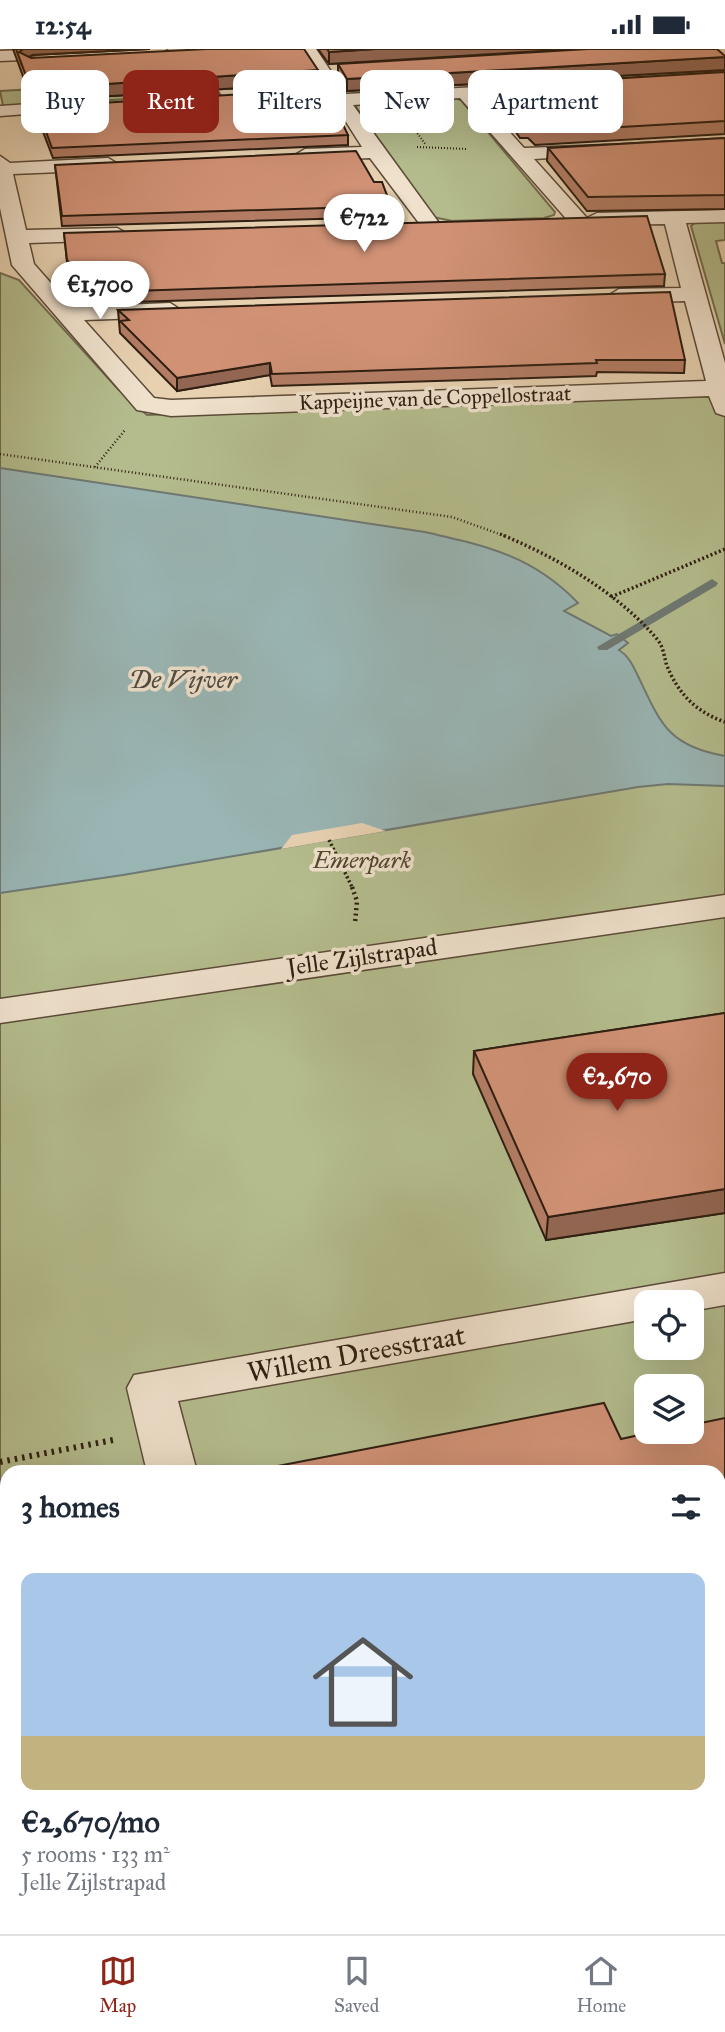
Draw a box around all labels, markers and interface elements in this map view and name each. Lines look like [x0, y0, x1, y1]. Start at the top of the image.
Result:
text: 12:54 [35, 9, 91, 41]
chip: Buy [21, 70, 109, 133]
chip: Rent [123, 70, 219, 133]
chip: Filters [233, 70, 346, 133]
chip: New [360, 70, 454, 133]
chip: Apartment [468, 70, 623, 133]
pin: €722 [323, 195, 405, 254]
text: €722 [340, 203, 388, 231]
pin: €1,700 [43, 261, 157, 321]
text: €1,700 [67, 270, 133, 298]
street label: Kappeijne van de Coppellostraat [298, 380, 572, 416]
water label: De Vijver [129, 663, 238, 695]
park label: Emerpark [312, 845, 412, 875]
street label: Jelle Zijlstrapad [282, 932, 439, 983]
pin: €2,670 [560, 1053, 674, 1113]
text: €2,670 [582, 1062, 652, 1090]
map controls [634, 1290, 704, 1444]
button: locate [634, 1290, 704, 1360]
street label: Willem Dreesstraat [244, 1317, 468, 1390]
button: layers [634, 1374, 704, 1444]
icon: filters [667, 1488, 705, 1526]
text: 3 homes [21, 1489, 120, 1525]
icon: home [300, 1619, 426, 1745]
text: €2,670/mo [21, 1804, 160, 1840]
text: 5 rooms · 133 m² [21, 1840, 170, 1868]
text: Jelle Zijlstrapad [21, 1868, 166, 1896]
tab: Map [99, 1952, 137, 2017]
tab: Saved [334, 1952, 379, 2017]
tab: Home [577, 1952, 626, 2017]

